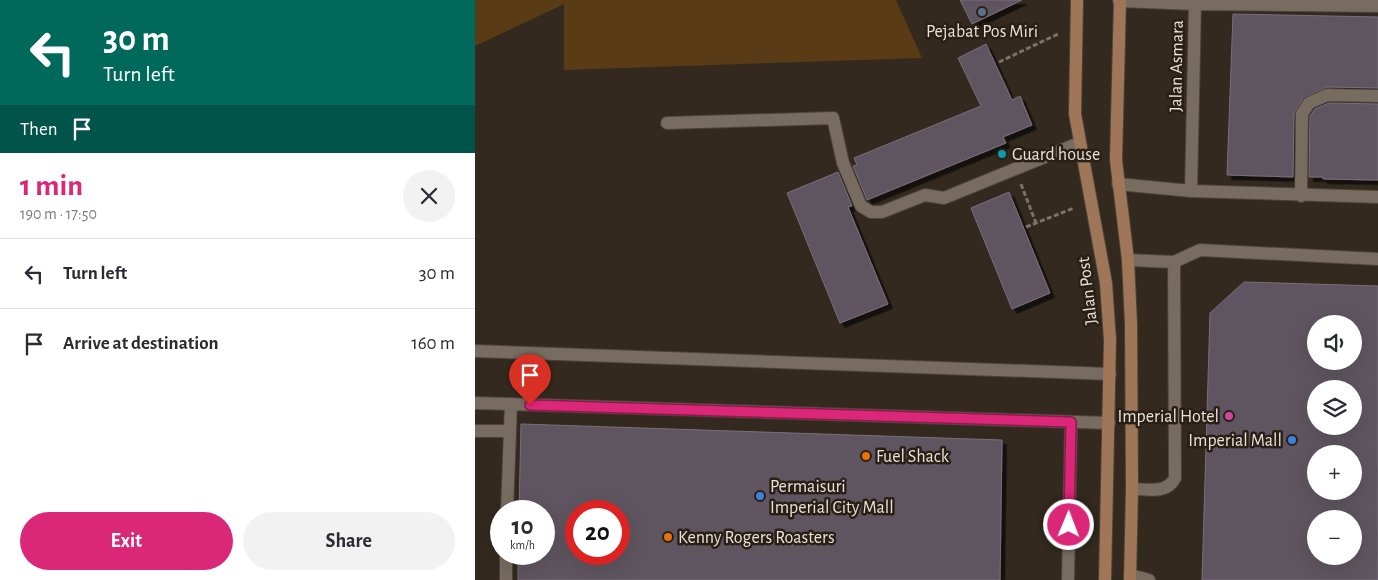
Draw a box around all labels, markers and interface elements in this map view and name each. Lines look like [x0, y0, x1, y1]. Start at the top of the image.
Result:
marker: Pejabat Pos Miri [976, 6, 988, 18]
icon: left [20, 20, 85, 85]
street label: Jalan Asmara [1167, 20, 1187, 112]
text: 30 m [103, 22, 170, 57]
place label: Pejabat Pos Miri [926, 23, 1038, 41]
text: Turn left [103, 63, 175, 85]
icon: arrive [68, 115, 96, 143]
text: Then [20, 120, 58, 139]
place label: Guard house [1012, 146, 1100, 164]
marker: Guard house [996, 148, 1008, 160]
button: close [403, 170, 455, 222]
text: 1 min [20, 171, 83, 201]
text: 190 m · 17:50 [20, 206, 97, 222]
street label: Jalan Post [1075, 256, 1101, 326]
icon: left [20, 260, 48, 288]
text: Turn left [63, 264, 127, 283]
text: 30 m [419, 264, 455, 283]
map controls [1307, 315, 1362, 565]
button: sound [1307, 315, 1362, 370]
icon: arrive [20, 330, 48, 358]
text: Arrive at destination [63, 334, 219, 353]
text: 160 m [411, 334, 455, 353]
pin [509, 354, 551, 405]
icon: arrive [516, 361, 544, 389]
button: layers [1307, 380, 1362, 435]
place label: Imperial Hotel [1118, 408, 1219, 426]
marker: Imperial Hotel [1223, 410, 1235, 422]
place label: Imperial Mall [1188, 432, 1282, 450]
marker: Imperial Mall [1286, 434, 1298, 446]
button: + [1307, 445, 1362, 500]
place label: Fuel Shack [876, 448, 950, 466]
marker: Fuel Shack [860, 450, 872, 462]
place label: Permaisuri Imperial City Mall [770, 478, 894, 517]
marker: Permaisuri Imperial City Mall [754, 490, 766, 502]
position arrow [1042, 498, 1094, 550]
speed limit sign: 20 [565, 500, 630, 565]
button: − [1307, 510, 1362, 565]
button: Exit [20, 512, 233, 570]
button: Share [243, 512, 455, 570]
text: 10 [511, 514, 534, 539]
place label: Kenny Rogers Roasters [678, 529, 835, 547]
marker: Kenny Rogers Roasters [662, 531, 674, 543]
text: km/h [510, 539, 535, 551]

